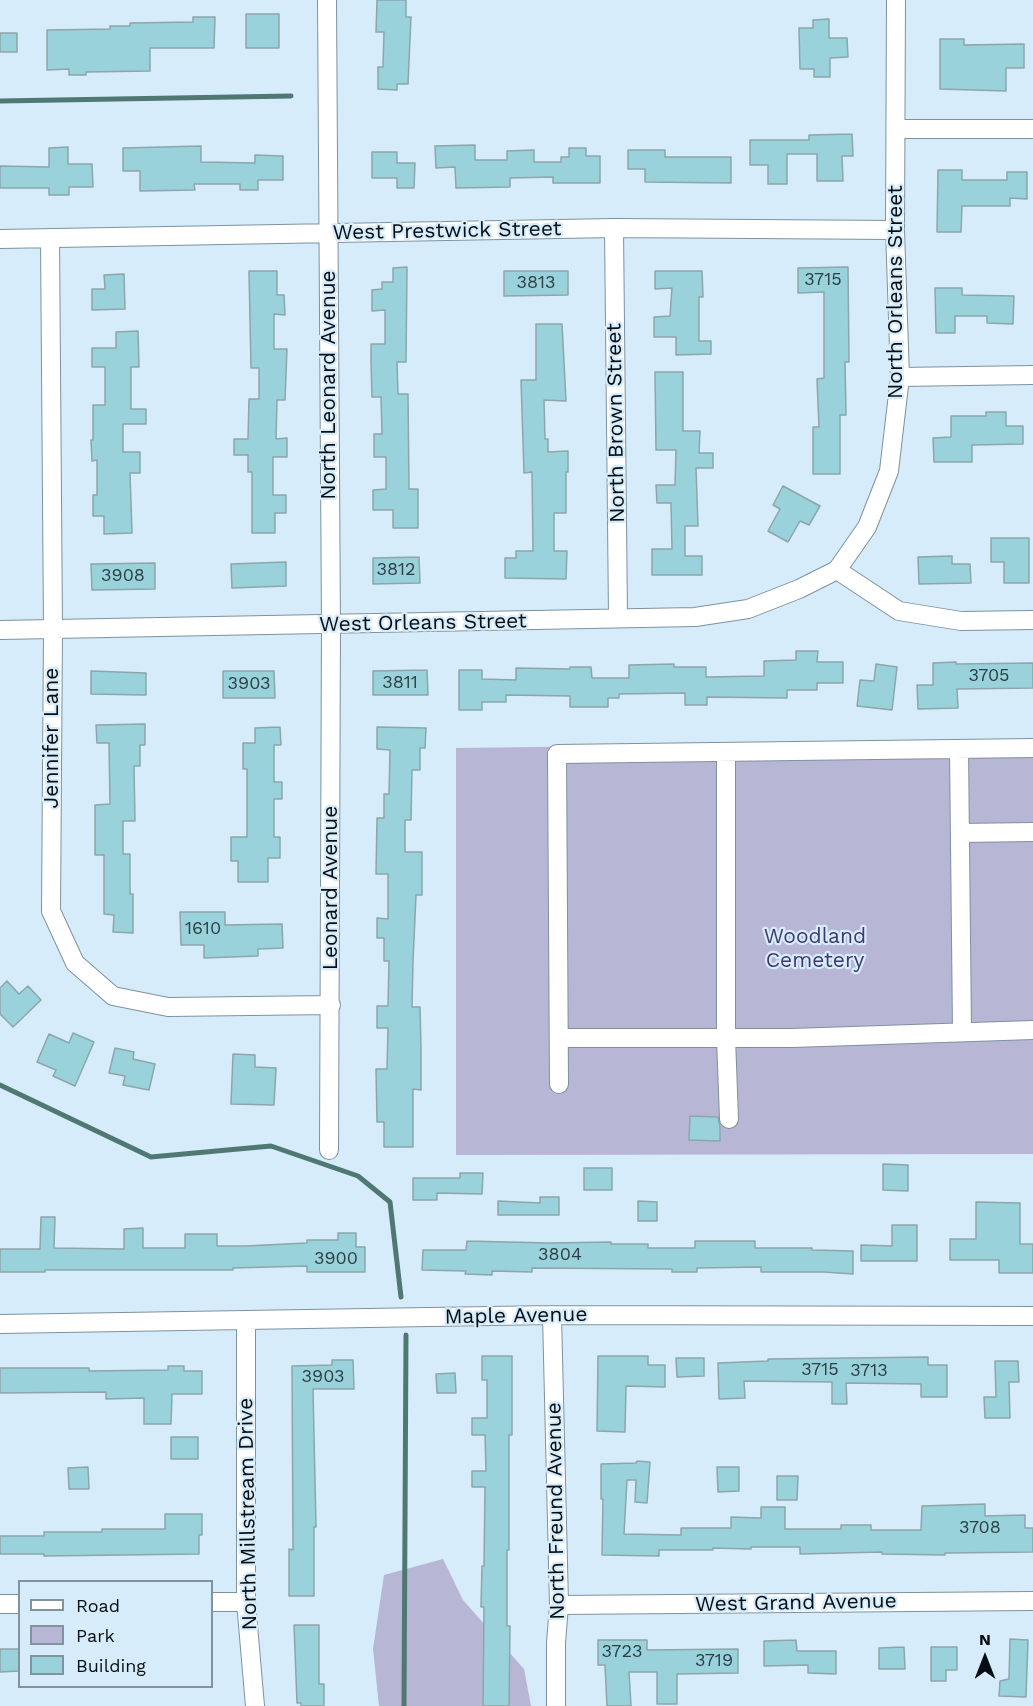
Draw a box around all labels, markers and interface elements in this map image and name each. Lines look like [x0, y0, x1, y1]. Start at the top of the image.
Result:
street label: North Orleans Street [883, 185, 909, 399]
street label: West Prestwick Street [332, 216, 562, 246]
house number: 3715 [804, 269, 842, 291]
street label: North Leonard Avenue [316, 270, 342, 500]
house number: 3813 [516, 272, 556, 294]
street label: North Brown Street [602, 323, 630, 523]
house number: 3812 [376, 559, 416, 581]
house number: 3908 [101, 565, 145, 587]
street label: West Orleans Street [319, 609, 527, 637]
house number: 3705 [968, 665, 1010, 687]
street label: Jennifer Lane [39, 668, 65, 808]
house number: 3811 [382, 672, 418, 694]
house number: 3903 [228, 673, 270, 695]
street label: Leonard Avenue [318, 806, 344, 970]
house number: 1610 [185, 918, 221, 940]
park label: Woodland Cemetery [764, 924, 866, 974]
house number: 3804 [538, 1244, 582, 1266]
house number: 3900 [314, 1248, 358, 1270]
street label: Maple Avenue [444, 1302, 588, 1330]
house number: 3715 [801, 1359, 839, 1381]
house number: 3713 [850, 1360, 888, 1382]
house number: 3903 [302, 1366, 344, 1388]
street label: North Millstream Drive [233, 1397, 263, 1631]
street label: North Freund Avenue [542, 1402, 570, 1620]
house number: 3708 [959, 1517, 1001, 1539]
legend [18, 1580, 213, 1688]
street label: West Grand Avenue [695, 1589, 897, 1617]
text: Road [76, 1595, 120, 1616]
text: Park [76, 1625, 115, 1646]
north arrow [955, 1628, 1015, 1688]
text: N [979, 1630, 991, 1649]
house number: 3723 [602, 1641, 642, 1663]
house number: 3719 [695, 1650, 733, 1672]
text: Building [76, 1655, 146, 1676]

